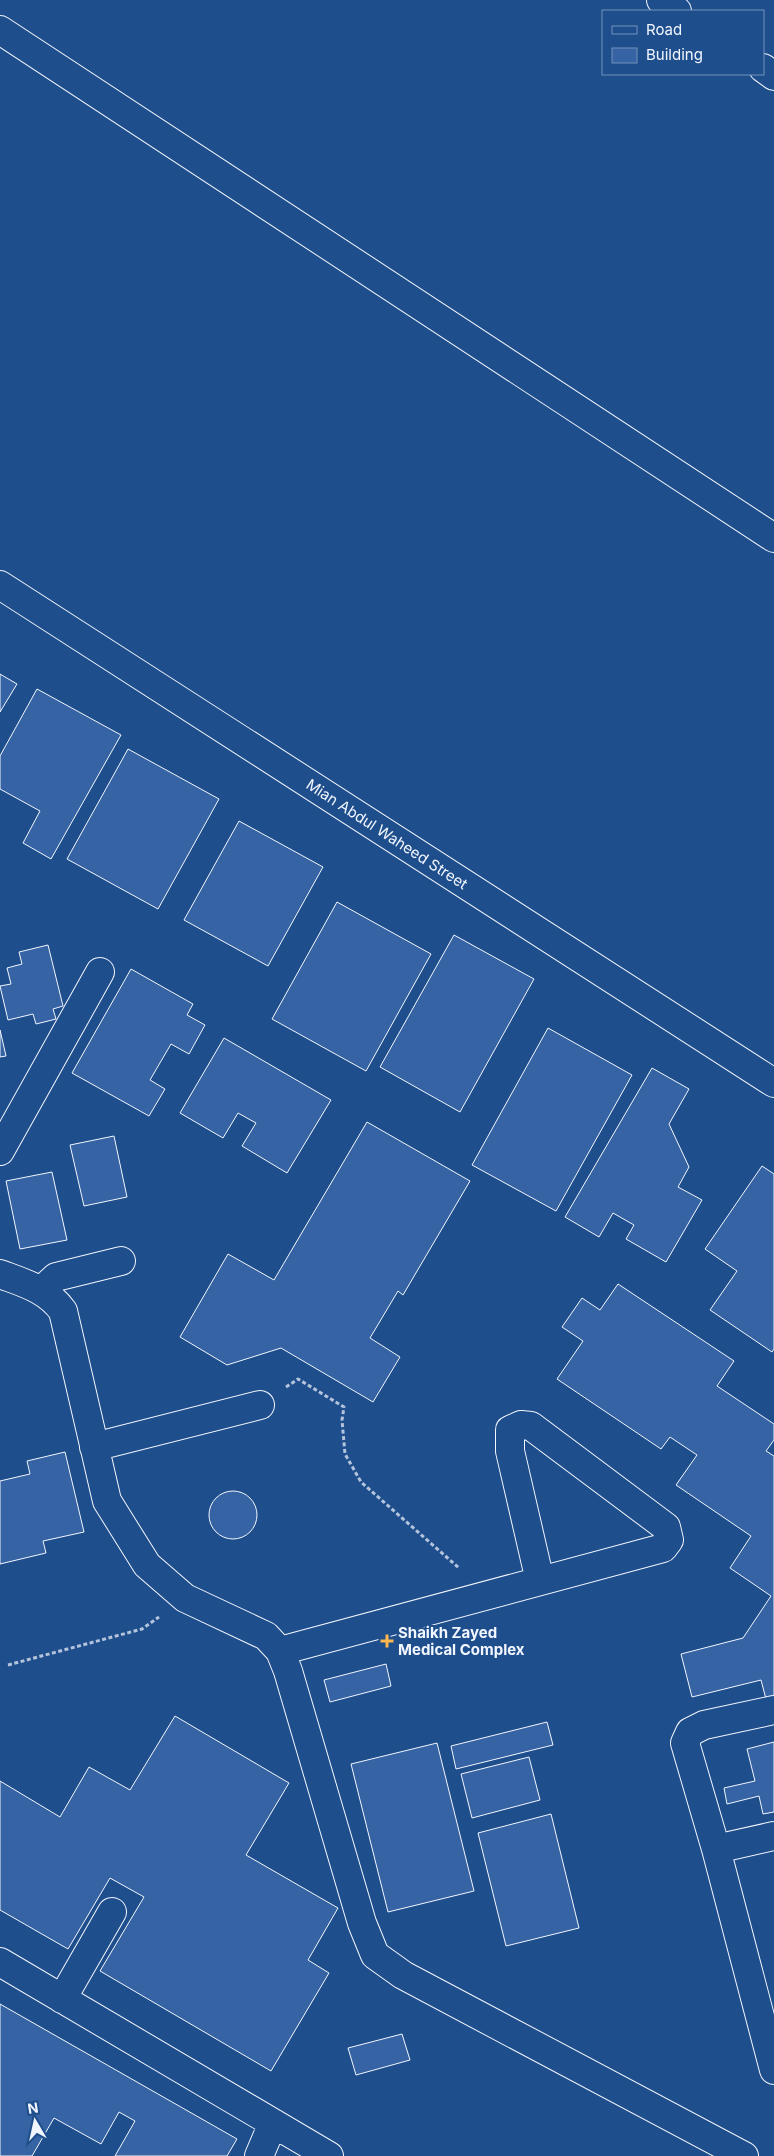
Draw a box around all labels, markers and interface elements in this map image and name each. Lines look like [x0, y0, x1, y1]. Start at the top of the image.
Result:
legend [602, 10, 764, 75]
text: Road [646, 20, 682, 39]
text: Building [646, 45, 703, 64]
street label: Mian Abdul Waheed Street [303, 775, 471, 893]
place label: Shaikh Zayed Medical Complex [398, 1623, 525, 1659]
marker: Shaikh Zayed Medical Complex [380, 1634, 394, 1648]
north arrow [10, 2096, 60, 2146]
text: N [26, 2098, 39, 2117]

